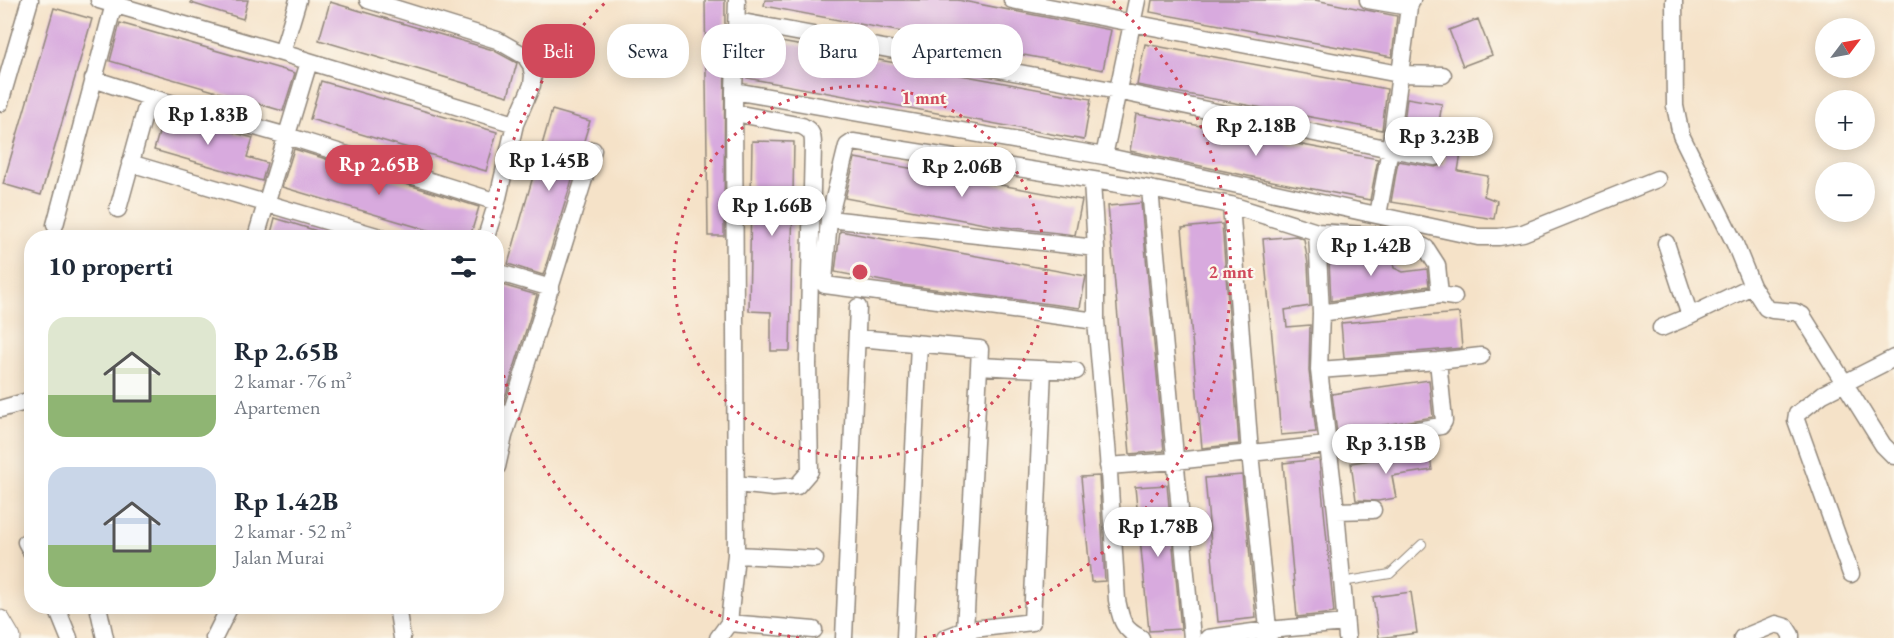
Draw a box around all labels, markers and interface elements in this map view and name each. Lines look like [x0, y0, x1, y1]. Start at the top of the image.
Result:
north arrow [1815, 18, 1875, 78]
map controls [1815, 18, 1875, 222]
chip: Beli [522, 24, 595, 78]
chip: Sewa [607, 24, 689, 78]
chip: Filter [701, 24, 786, 78]
chip: Baru [798, 24, 879, 78]
chip: Apartemen [891, 24, 1023, 78]
text: 1 mnt [902, 86, 947, 109]
button: + [1815, 90, 1875, 150]
pin: Rp 1.83B [146, 95, 270, 146]
text: Rp 1.83B [168, 101, 248, 127]
pin: Rp 2.18B [1194, 106, 1318, 157]
text: Rp 2.18B [1216, 112, 1296, 138]
pin: Rp 3.23B [1377, 117, 1501, 168]
text: Rp 3.23B [1399, 123, 1479, 149]
pin: Rp 1.45B [487, 141, 611, 192]
pin: Rp 2.65B [317, 145, 441, 196]
text: Rp 1.45B [509, 147, 589, 173]
pin: Rp 2.06B [900, 147, 1024, 198]
text: Rp 2.65B [339, 151, 419, 177]
text: Rp 2.06B [922, 153, 1002, 179]
button: − [1815, 162, 1875, 222]
pin: Rp 1.66B [710, 186, 834, 237]
text: Rp 1.66B [732, 192, 812, 218]
pin: Rp 1.42B [1309, 226, 1433, 277]
text: Rp 1.42B [1331, 232, 1411, 258]
text: 10 properti [48, 249, 173, 283]
icon: filters [447, 250, 480, 283]
text: 2 mnt [1209, 260, 1254, 283]
centre of rings [850, 262, 870, 282]
text: Rp 2.65B [234, 334, 338, 368]
icon: home [96, 341, 168, 413]
text: 2 kamar · 76 m² [234, 368, 352, 394]
text: Apartemen [234, 394, 320, 420]
pin: Rp 3.15B [1324, 424, 1448, 475]
text: Rp 3.15B [1346, 430, 1426, 456]
text: Rp 1.42B [234, 484, 338, 518]
icon: home [96, 491, 168, 563]
pin: Rp 1.78B [1096, 507, 1220, 558]
text: Rp 1.78B [1118, 513, 1198, 539]
text: 2 kamar · 52 m² [234, 518, 352, 544]
text: Jalan Murai [234, 544, 324, 570]

